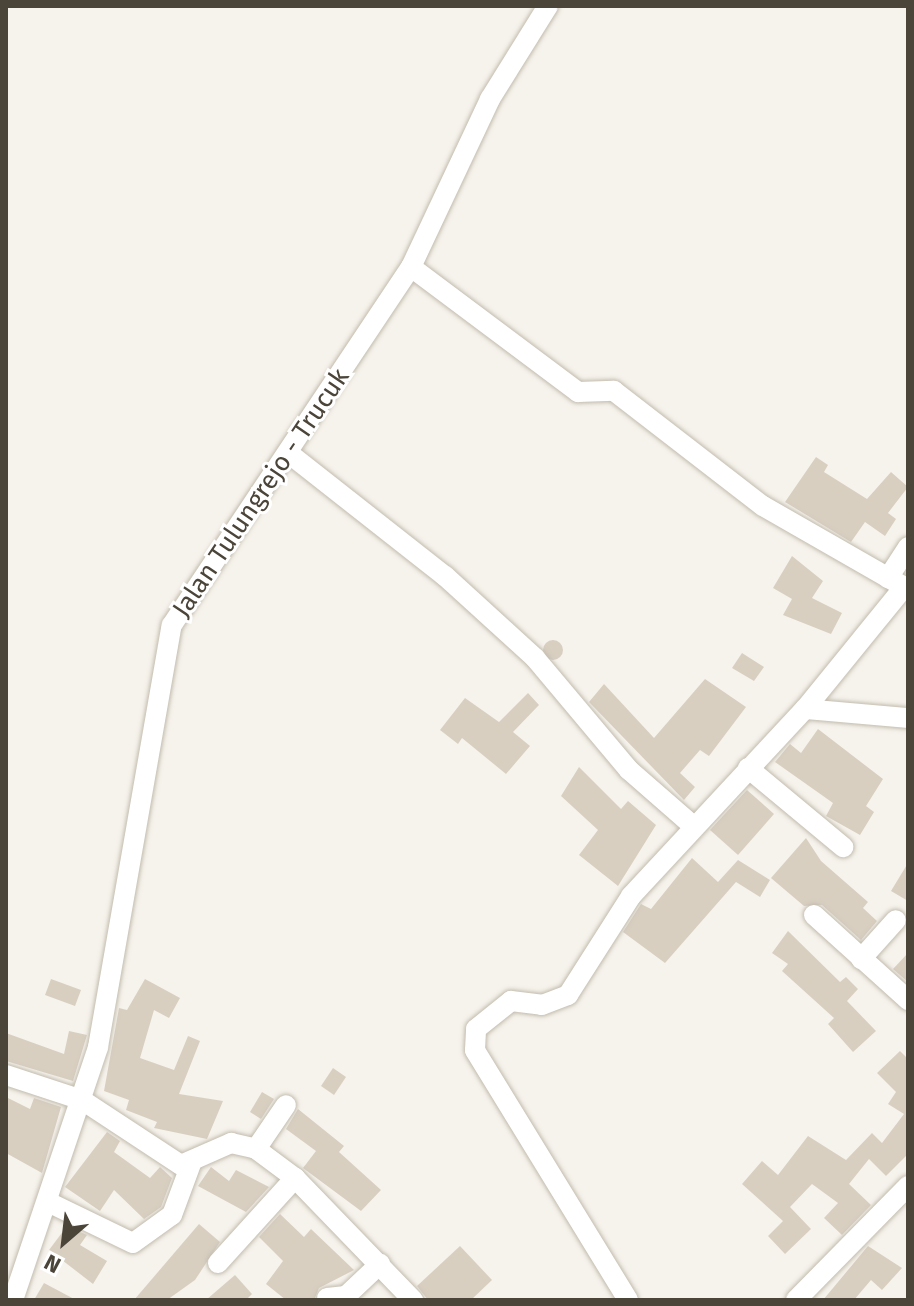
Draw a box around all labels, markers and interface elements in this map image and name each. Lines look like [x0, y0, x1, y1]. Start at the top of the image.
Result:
street label: Jalan Tulungrejo - Trucuk [166, 363, 356, 623]
north arrow [24, 1202, 104, 1282]
text: N [40, 1248, 65, 1279]

